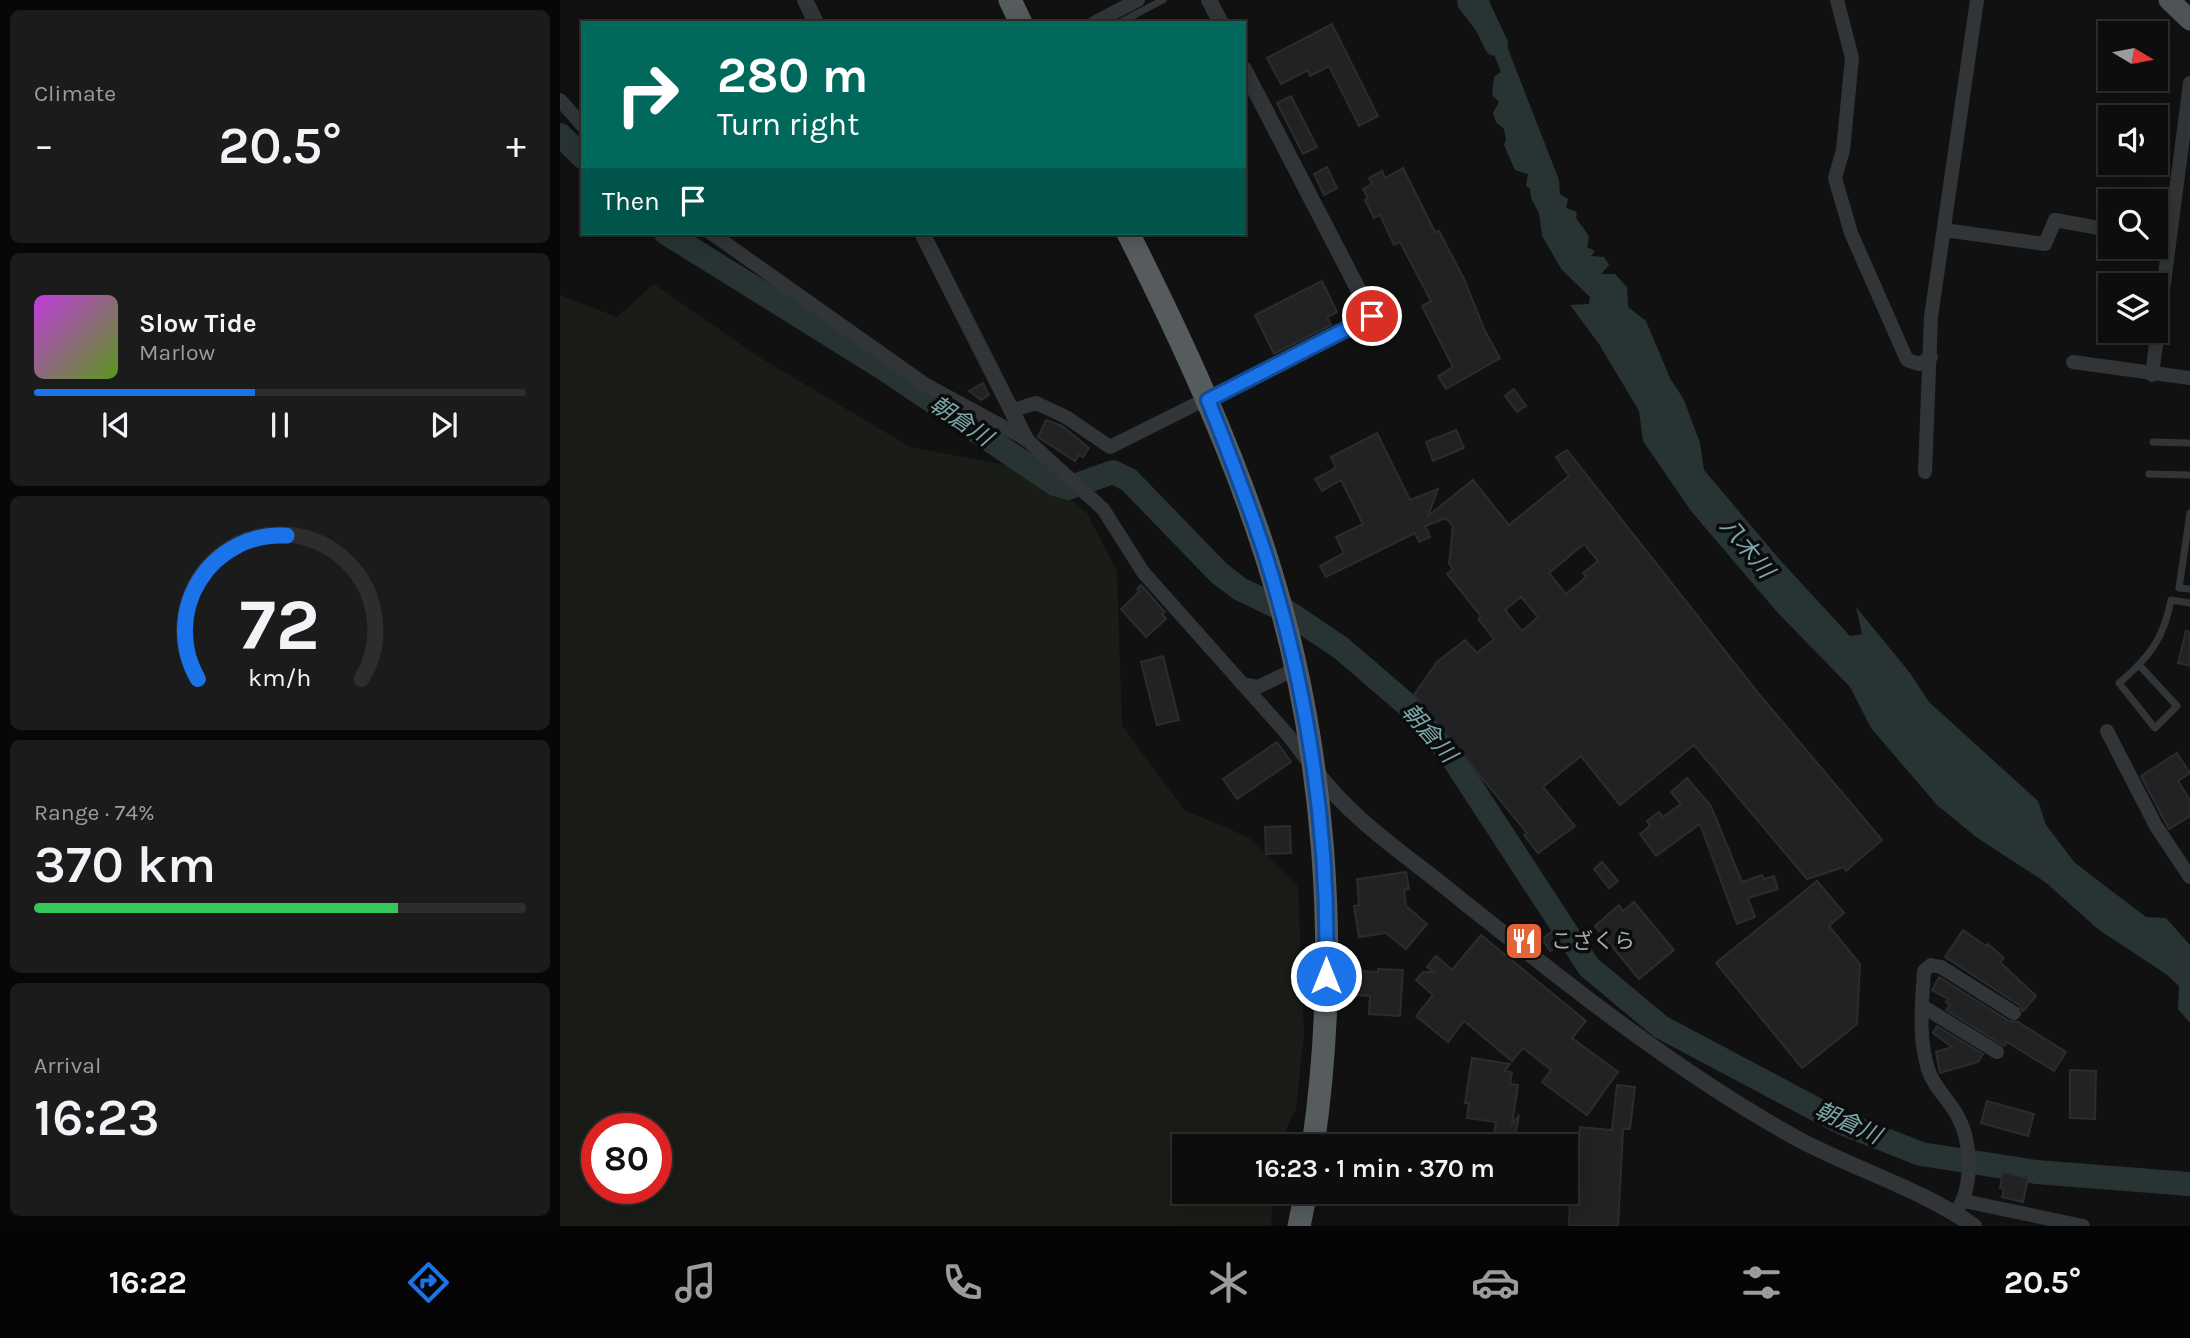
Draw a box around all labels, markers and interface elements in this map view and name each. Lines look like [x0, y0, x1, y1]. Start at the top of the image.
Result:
north arrow [2098, 21, 2168, 91]
map controls [2098, 21, 2168, 343]
text: 280 m [717, 47, 868, 104]
icon: right [602, 49, 693, 140]
text: Climate [34, 80, 116, 107]
button: sound [2098, 105, 2168, 175]
text: Turn right [717, 106, 859, 143]
text: 20.5° [218, 115, 342, 176]
text: − [34, 123, 54, 168]
text: + [506, 123, 526, 168]
icon: arrive [674, 182, 712, 220]
text: Then [602, 186, 660, 217]
button: search [2098, 189, 2168, 259]
button: layers [2098, 273, 2168, 343]
pin [1342, 286, 1402, 346]
icon: arrive [1353, 297, 1391, 335]
text: Slow Tide [139, 308, 257, 339]
text: Marlow [139, 339, 215, 366]
water label: 朝倉川 [925, 391, 1000, 453]
icon: previous [97, 406, 135, 444]
icon: pause [261, 406, 299, 444]
icon: next [425, 406, 463, 444]
water label: 八木川 [1715, 513, 1781, 586]
text: 72 [240, 582, 320, 667]
text: km/h [248, 663, 312, 692]
water label: 朝倉川 [1396, 698, 1464, 770]
text: Range · 74% [34, 799, 155, 826]
text: 370 km [34, 834, 216, 895]
restaurant icon: こざくら [1503, 920, 1545, 962]
place label: こざくら [1551, 929, 1635, 953]
position arrow [1289, 939, 1363, 1013]
text: Arrival [34, 1052, 101, 1079]
text: 16:23 [34, 1087, 160, 1148]
water label: 朝倉川 [1811, 1097, 1888, 1151]
speed limit sign: 80 [581, 1113, 672, 1204]
text: 16:23 · 1 min · 370 m [1255, 1153, 1495, 1184]
icon: directions [404, 1258, 453, 1307]
icon: music [671, 1258, 720, 1307]
icon: phone [938, 1258, 987, 1307]
icon: climate [1204, 1258, 1253, 1307]
icon: car [1471, 1258, 1520, 1307]
icon: filters [1737, 1258, 1786, 1307]
text: 16:22 [109, 1264, 187, 1301]
text: 20.5° [2004, 1264, 2081, 1301]

